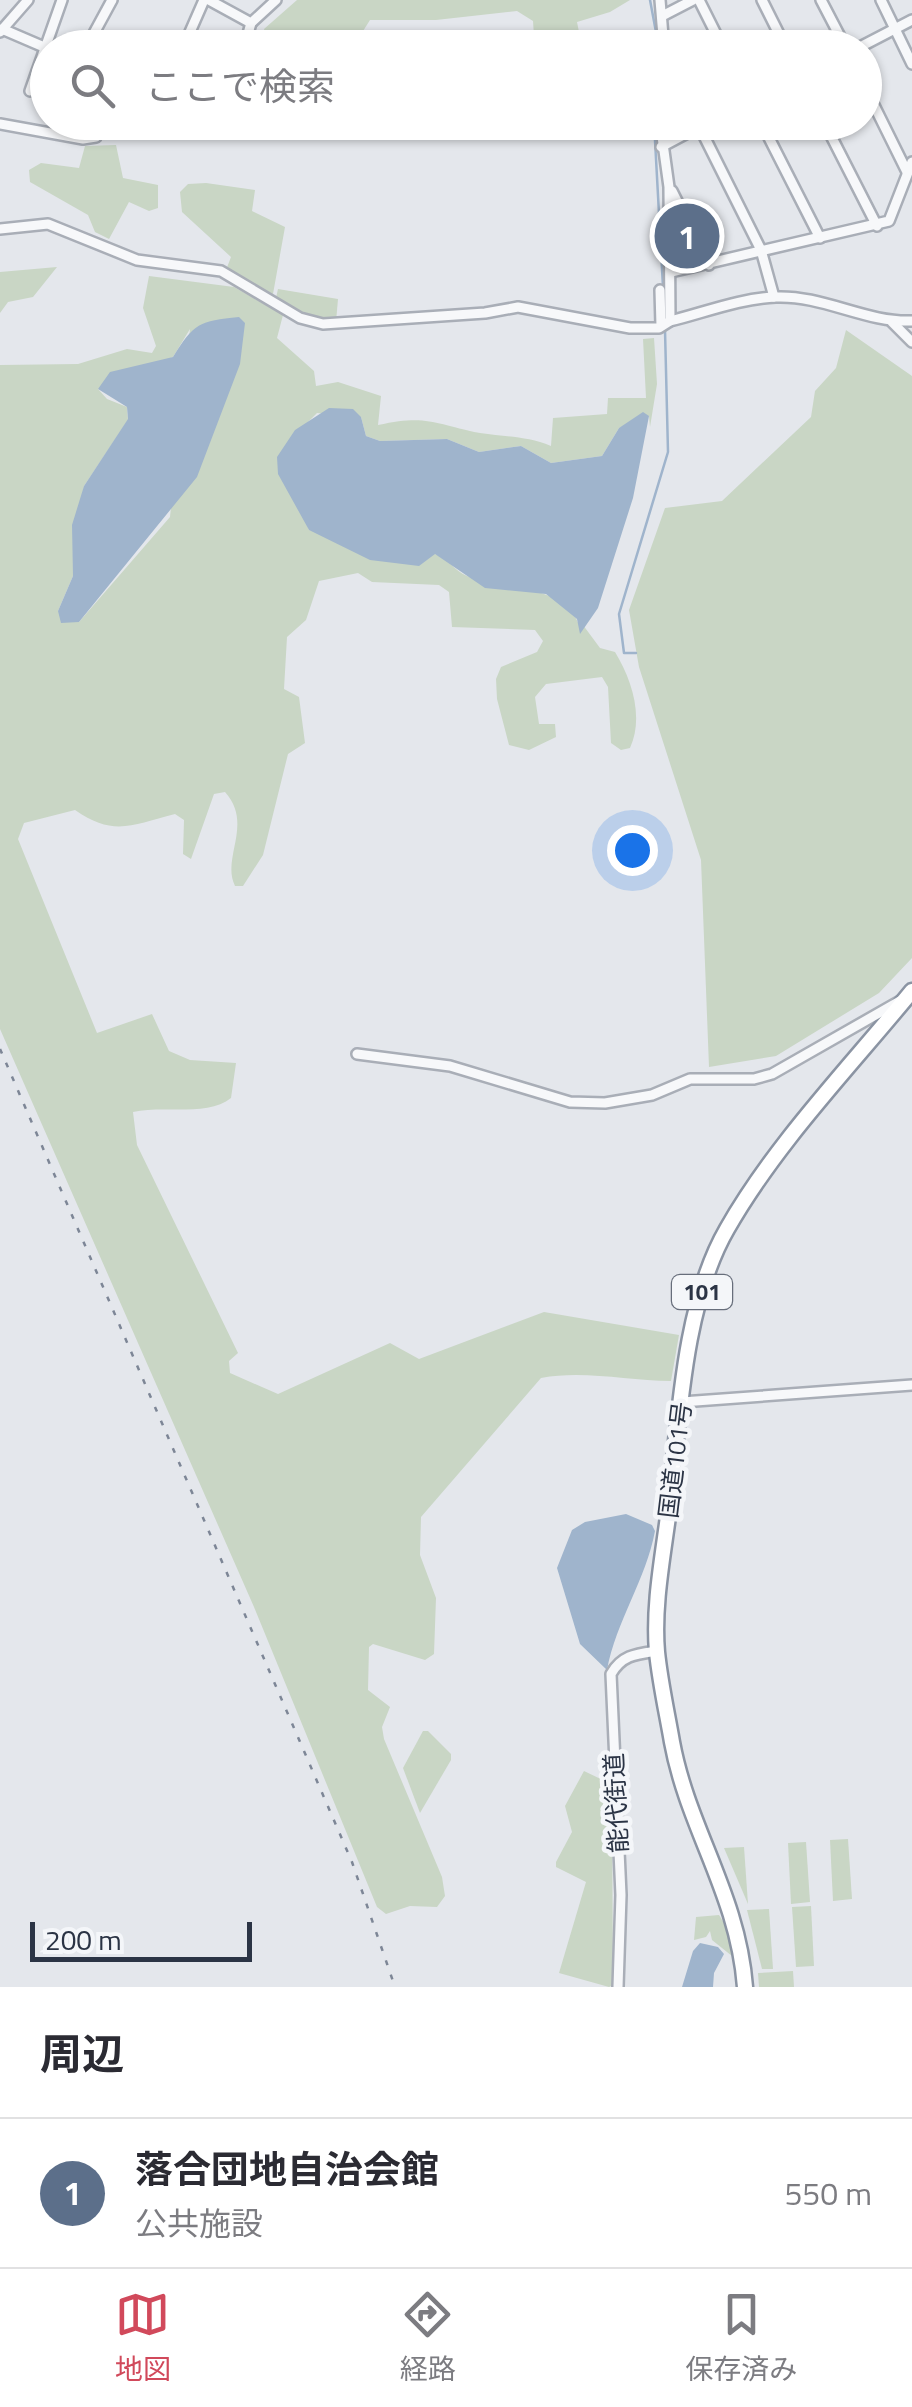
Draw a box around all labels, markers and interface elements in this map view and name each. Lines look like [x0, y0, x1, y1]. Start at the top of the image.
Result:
search box [30, 30, 882, 140]
text: ここで検索 [145, 57, 335, 115]
icon: search [65, 58, 120, 113]
pin: 1 [654, 198, 720, 274]
your location [607, 825, 658, 876]
road number: 101 [672, 1275, 732, 1309]
street label: 国道101号 [649, 1400, 701, 1520]
street label: 能代街道 [594, 1752, 638, 1854]
scale bar [30, 1917, 252, 1962]
text: 200 m [45, 1918, 122, 1961]
text: 周辺 [40, 2021, 124, 2085]
text: 落合団地自治会館 [135, 2140, 439, 2198]
text: 1 [64, 2169, 81, 2217]
text: 550 m [784, 2169, 872, 2217]
text: 公共施設 [135, 2199, 263, 2247]
tab: 地図 [115, 2287, 171, 2390]
tab: 経路 [400, 2287, 456, 2390]
tab: 保存済み [685, 2287, 797, 2390]

